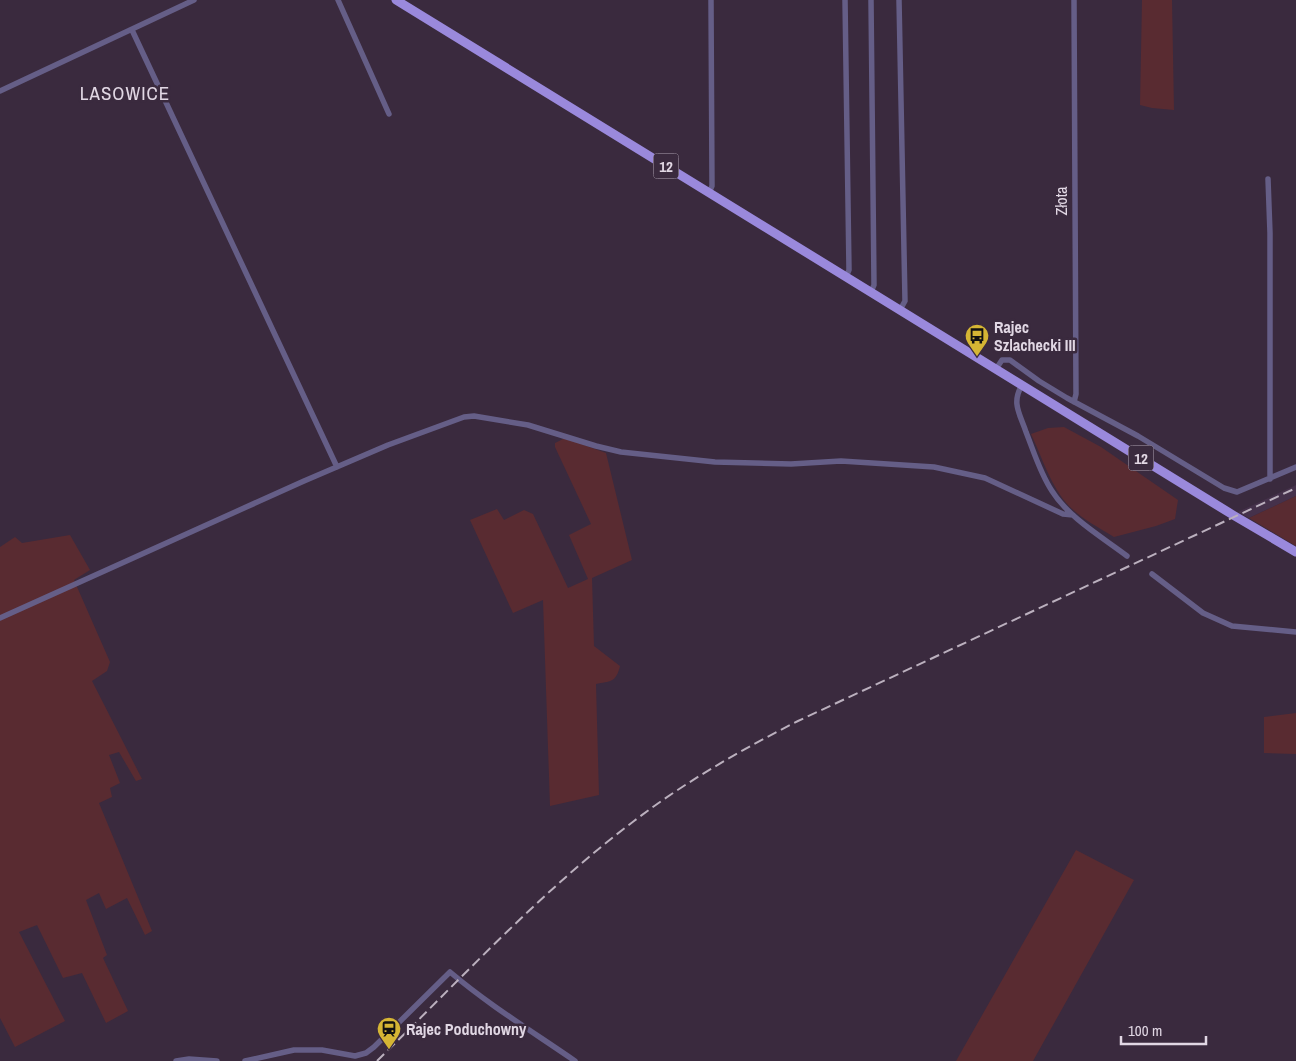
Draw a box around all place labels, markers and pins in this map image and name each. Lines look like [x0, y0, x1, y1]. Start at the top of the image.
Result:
place label: Rajec Szlachecki III [994, 316, 1076, 356]
bus stop icon: Rajec Szlachecki III [964, 323, 990, 357]
station icon: Rajec Poduchowny [376, 1016, 402, 1050]
place label: Rajec Poduchowny [406, 1018, 527, 1040]

